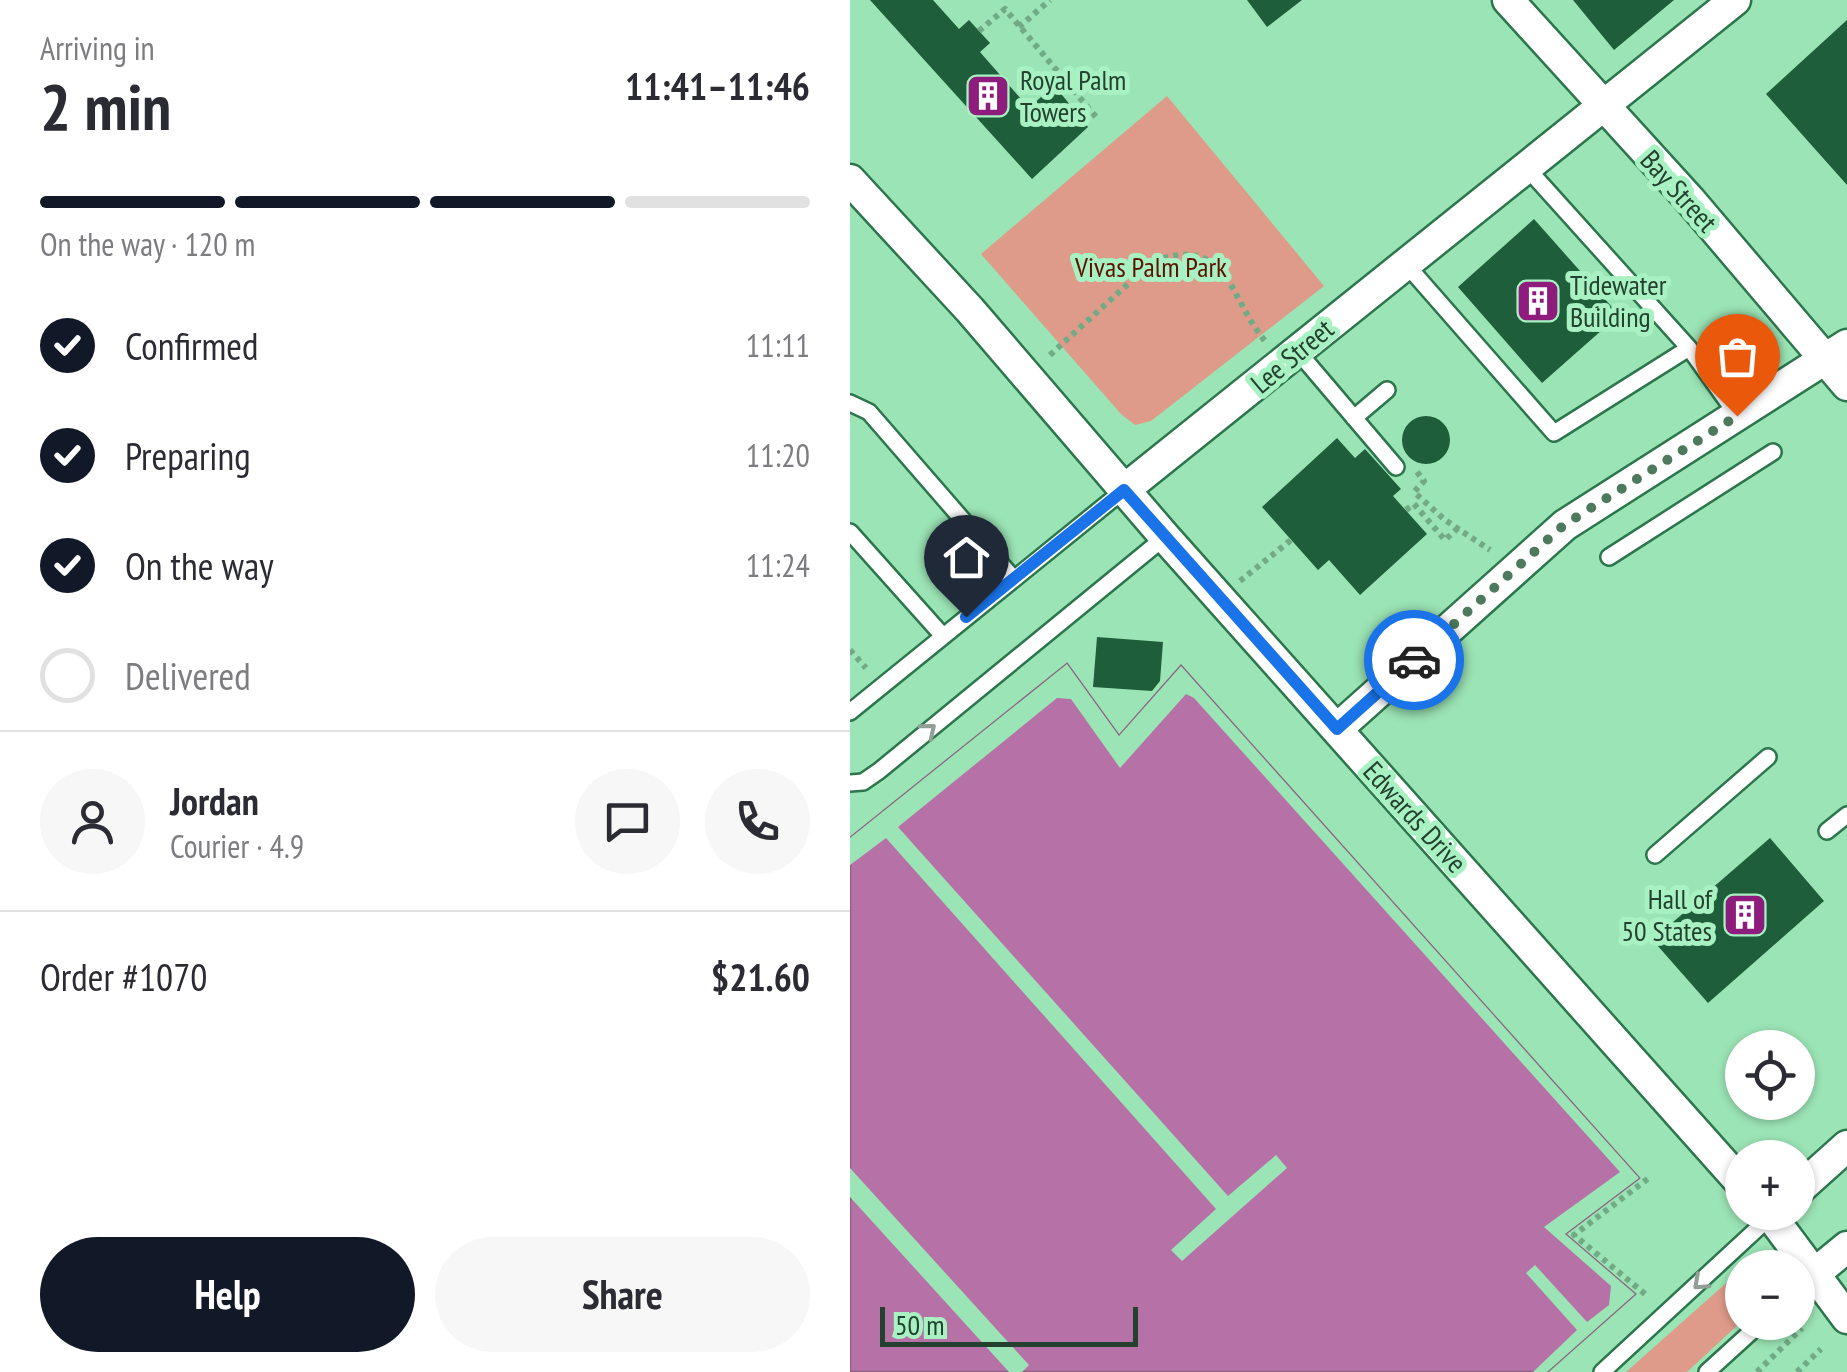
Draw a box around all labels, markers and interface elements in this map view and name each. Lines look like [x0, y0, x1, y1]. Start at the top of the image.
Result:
text: Arriving in [40, 27, 155, 69]
text: 11:41–11:46 [625, 61, 810, 110]
place label: Royal Palm Towers [1020, 61, 1126, 130]
text: 2 min [40, 64, 171, 148]
building icon: Royal Palm Towers [965, 73, 1011, 119]
street label: Bay Street [1633, 142, 1726, 240]
text: On the way · 120 m [40, 223, 255, 265]
park label: Vivas Palm Park [1074, 248, 1227, 285]
place label: Tidewater Building [1570, 266, 1667, 335]
building icon: Tidewater Building [1515, 278, 1561, 324]
street label: Lee Street [1243, 310, 1341, 401]
pin [1695, 314, 1780, 417]
icon: check [40, 318, 95, 373]
text: Confirmed [125, 321, 258, 370]
text: 11:11 [746, 324, 810, 366]
icon: bag [1710, 329, 1765, 384]
icon: check [40, 428, 95, 483]
text: Preparing [125, 431, 251, 480]
text: 11:20 [746, 434, 810, 476]
pin [924, 515, 1009, 618]
icon: home [939, 530, 994, 585]
icon: check [40, 538, 95, 593]
text: On the way [125, 541, 273, 590]
text: 11:24 [746, 544, 810, 586]
courier [1364, 610, 1464, 710]
icon: car [1387, 633, 1442, 688]
text: Delivered [125, 651, 251, 700]
one-way arrow [918, 724, 936, 742]
street label: Edwards Drive [1355, 753, 1475, 880]
button: person [40, 769, 145, 874]
button: chat [575, 769, 680, 874]
button: phone [705, 769, 810, 874]
text: Jordan [170, 776, 259, 825]
text: Courier · 4.9 [170, 825, 304, 867]
place label: Hall of 50 States [1621, 880, 1714, 949]
building icon: Hall of 50 States [1722, 892, 1768, 938]
text: Order #1070 [40, 952, 207, 1001]
text: $21.60 [711, 952, 810, 1001]
map controls [1725, 1030, 1815, 1340]
button: locate [1725, 1030, 1815, 1120]
button: + [1725, 1140, 1815, 1230]
button: Help [40, 1237, 415, 1352]
button: Share [435, 1237, 810, 1352]
button: − [1725, 1250, 1815, 1340]
one-way arrow [1693, 1271, 1712, 1289]
scale bar [880, 1302, 1138, 1346]
text: 50 m [895, 1306, 944, 1343]

